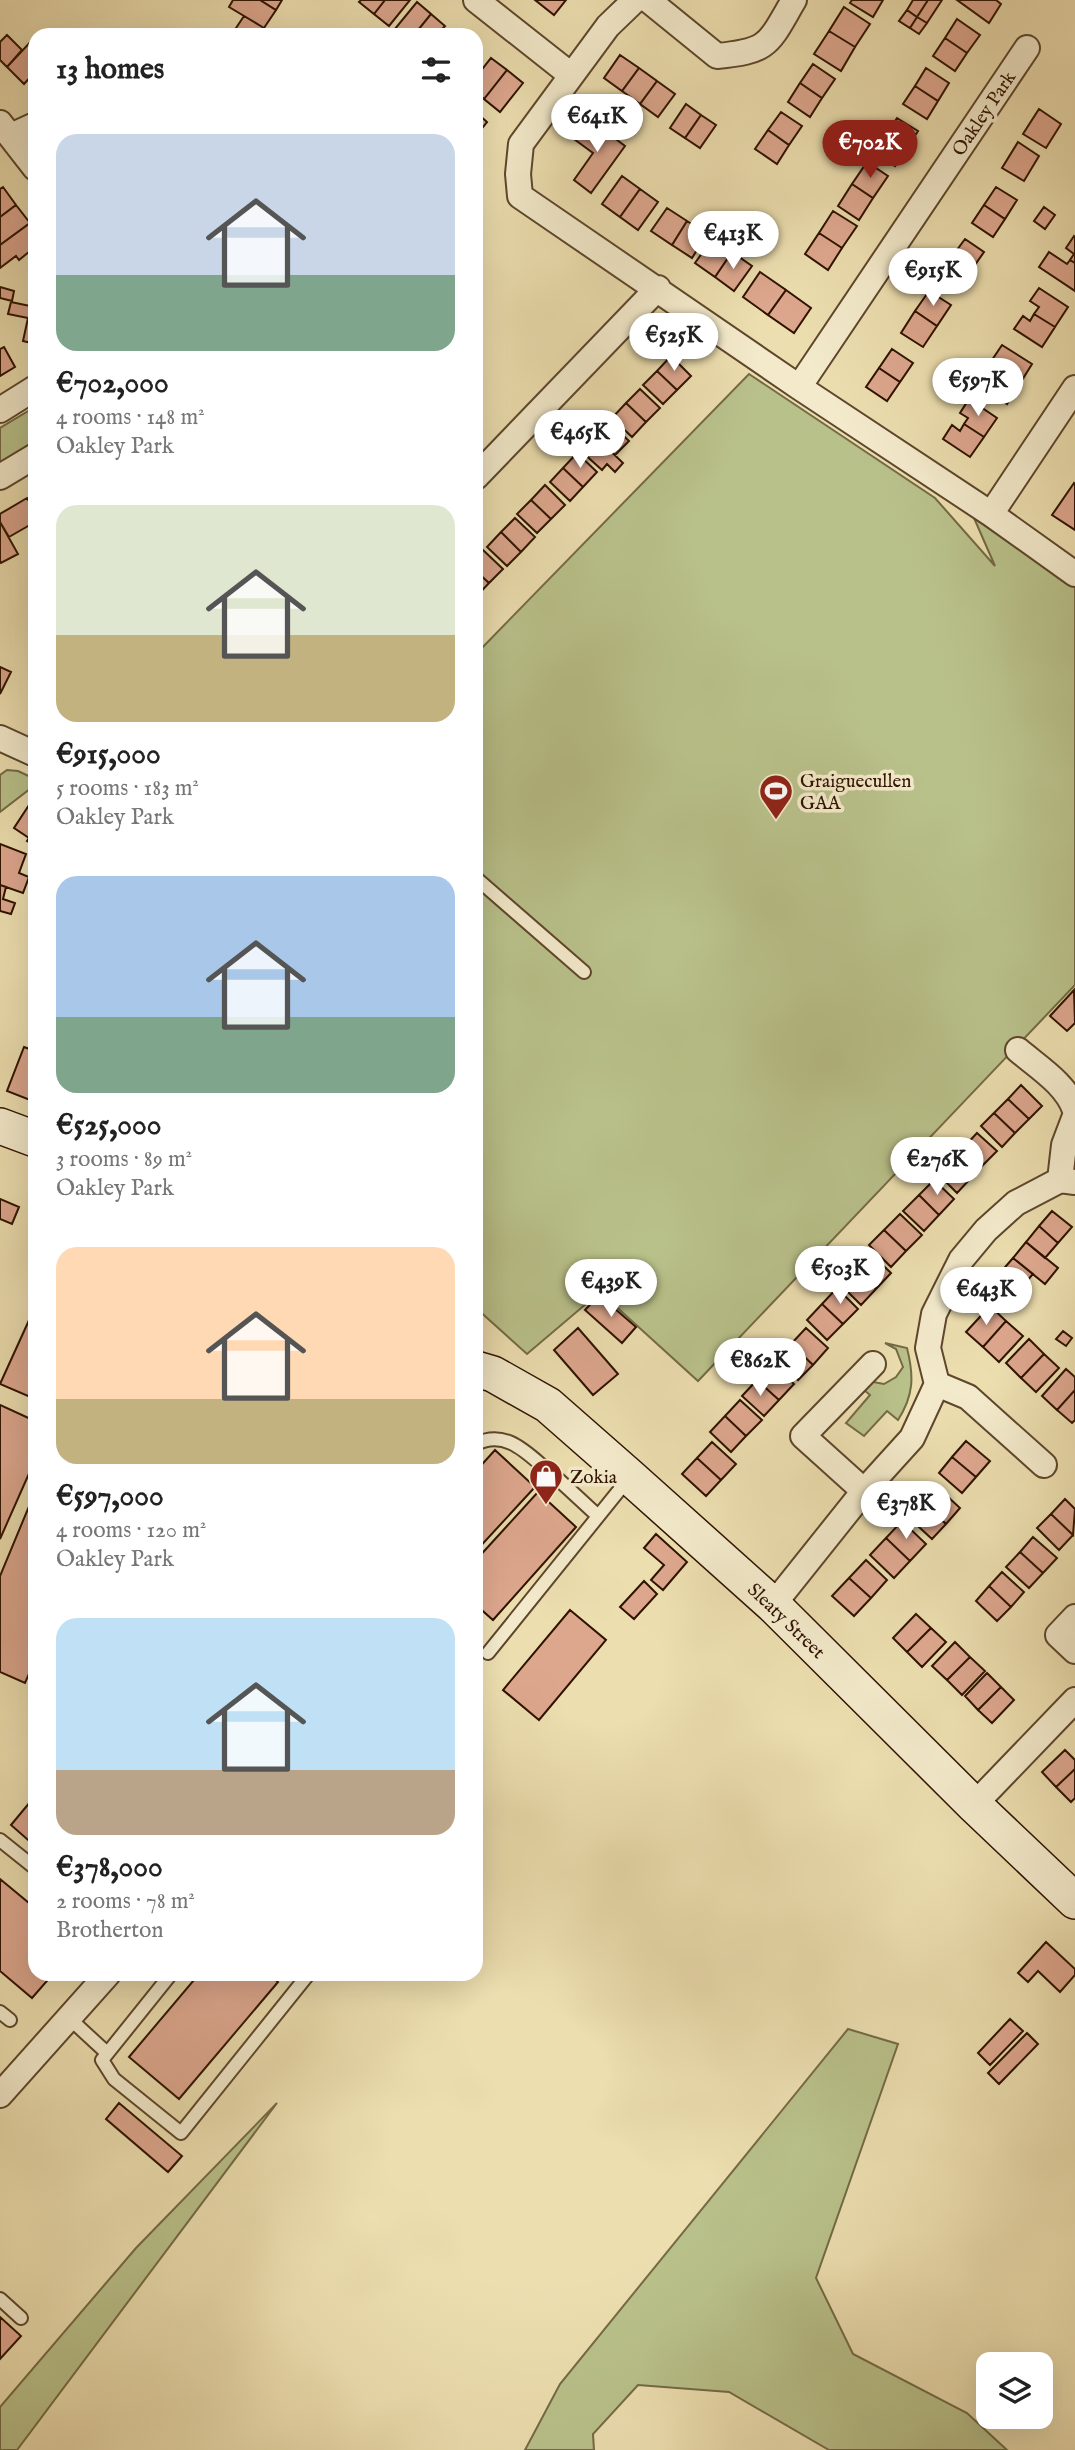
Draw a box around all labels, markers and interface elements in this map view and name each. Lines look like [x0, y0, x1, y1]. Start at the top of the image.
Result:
text: 13 homes [56, 51, 164, 89]
icon: filters [417, 51, 455, 89]
street label: Oakley Park [947, 66, 1022, 161]
pin: €641K [548, 94, 646, 154]
text: €641K [567, 102, 627, 131]
pin: €702K [821, 120, 919, 180]
text: €702K [839, 128, 901, 157]
icon: home [193, 180, 319, 306]
pin: €413K [684, 212, 782, 271]
text: €413K [704, 219, 762, 248]
pin: €915K [884, 248, 982, 308]
text: €915K [905, 256, 961, 285]
pin: €525K [625, 314, 723, 373]
text: €525K [645, 321, 703, 350]
pin: €597K [929, 358, 1027, 418]
text: €702,000 [56, 365, 169, 403]
text: €597K [948, 366, 1008, 395]
text: 4 rooms · 148 m² [56, 403, 205, 432]
pin: €465K [531, 410, 629, 470]
text: €465K [550, 418, 610, 447]
text: Oakley Park [56, 432, 174, 461]
icon: home [193, 551, 319, 677]
text: €915,000 [56, 736, 161, 774]
place label: Graiguecullen GAA [800, 770, 911, 816]
sports icon: Graiguecullen GAA [757, 772, 795, 821]
text: 5 rooms · 183 m² [56, 774, 199, 803]
text: Oakley Park [56, 803, 174, 832]
icon: home [193, 922, 319, 1048]
text: €525,000 [56, 1107, 161, 1145]
pin: €276K [888, 1138, 986, 1197]
text: 3 rooms · 89 m² [56, 1145, 192, 1174]
text: €276K [906, 1145, 968, 1174]
text: Oakley Park [56, 1174, 174, 1203]
pin: €503K [791, 1246, 889, 1306]
text: €503K [811, 1254, 869, 1283]
pin: €439K [562, 1260, 660, 1319]
text: €439K [581, 1267, 641, 1296]
pin: €643K [937, 1268, 1035, 1327]
text: €643K [956, 1275, 1016, 1304]
icon: home [193, 1293, 319, 1419]
pin: €862K [711, 1338, 809, 1398]
text: €862K [730, 1346, 790, 1375]
shop icon: Zokia [527, 1457, 565, 1506]
place label: Zokia [570, 1466, 618, 1490]
text: €597,000 [56, 1478, 164, 1516]
pin: €378K [857, 1482, 955, 1541]
text: €378K [877, 1489, 935, 1518]
text: 4 rooms · 120 m² [56, 1516, 206, 1545]
text: Oakley Park [56, 1545, 174, 1574]
street label: Sleaty Street [742, 1578, 830, 1665]
icon: home [193, 1664, 319, 1790]
text: €378,000 [56, 1849, 163, 1887]
text: 2 rooms · 78 m² [56, 1887, 195, 1916]
text: Brotherton [56, 1916, 164, 1945]
map controls [976, 2352, 1053, 2429]
button: layers [976, 2352, 1053, 2429]

